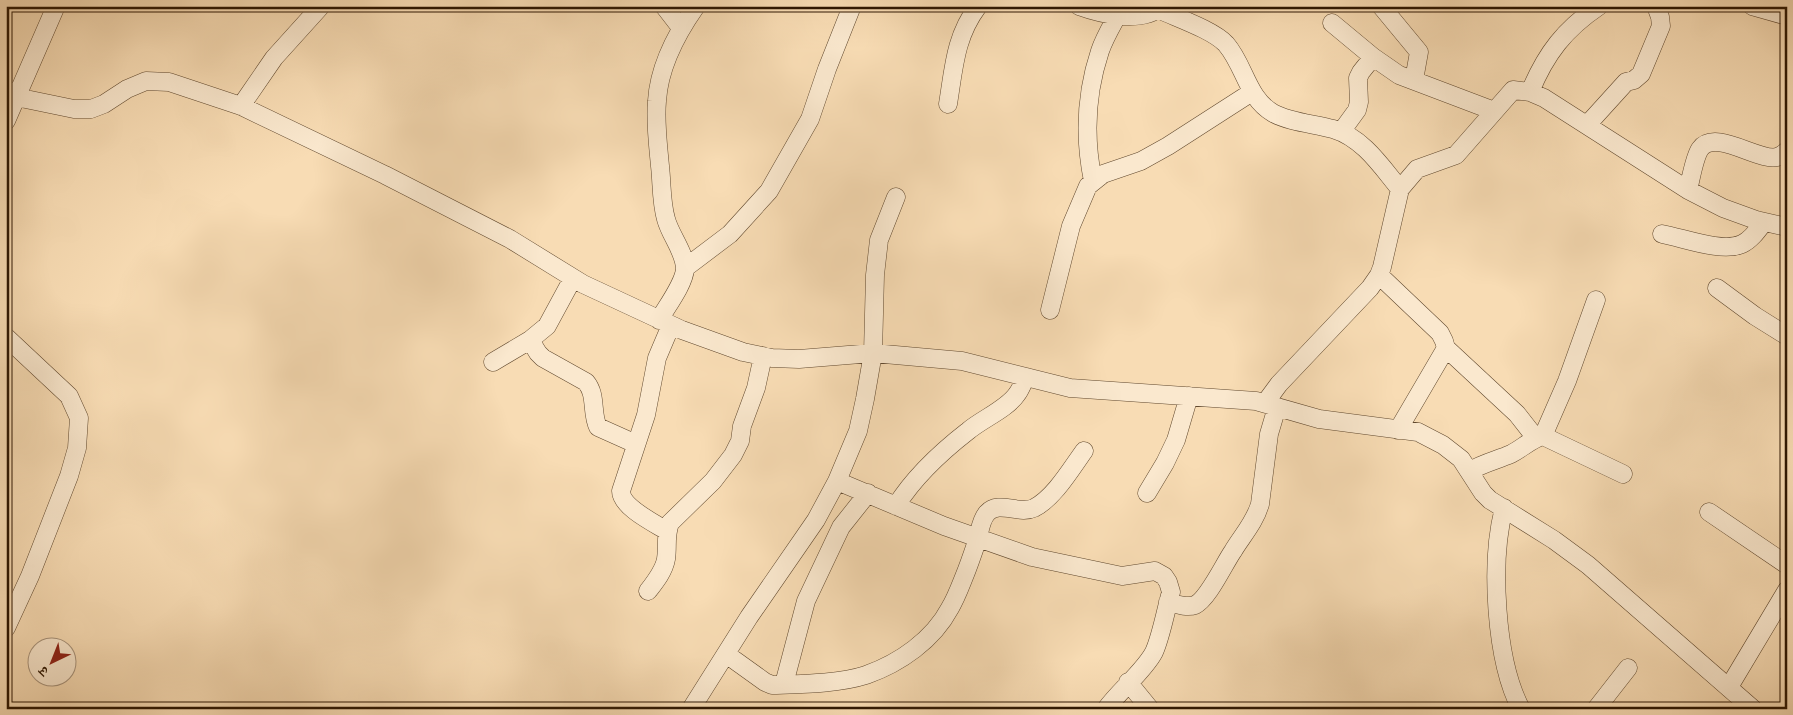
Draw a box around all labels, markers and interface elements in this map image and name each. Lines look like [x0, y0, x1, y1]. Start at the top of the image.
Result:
north arrow [28, 638, 78, 688]
text: उ [34, 661, 53, 680]

